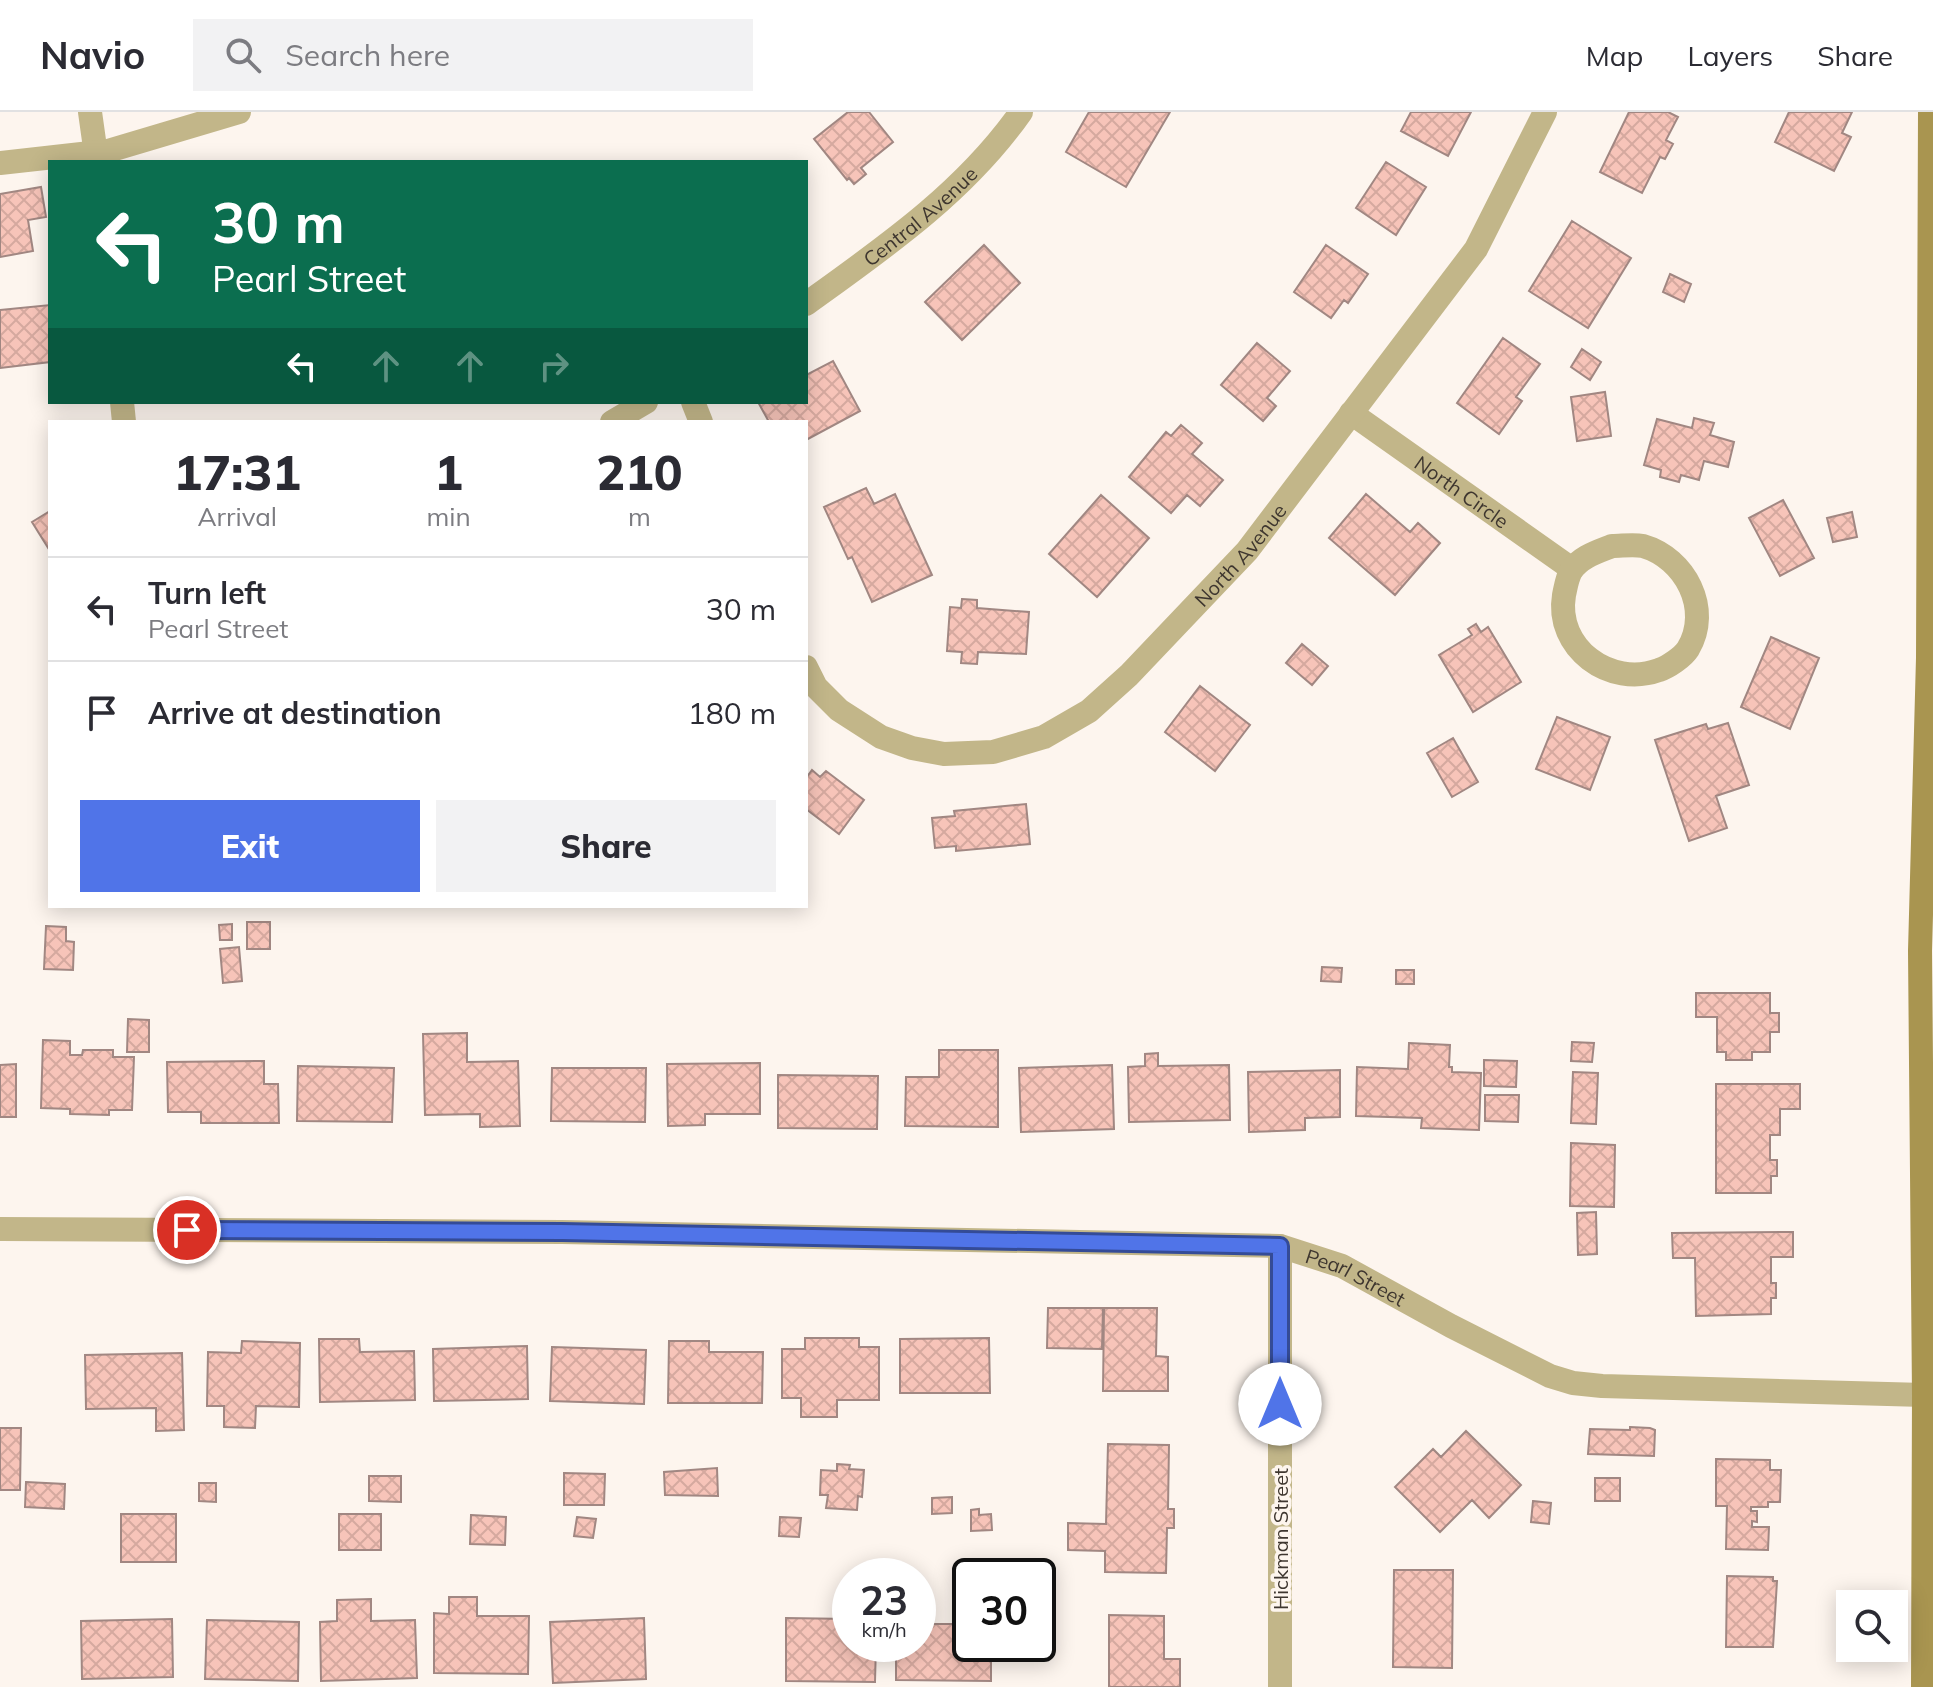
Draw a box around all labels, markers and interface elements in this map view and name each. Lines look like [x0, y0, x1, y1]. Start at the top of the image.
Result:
search box [193, 19, 753, 91]
text: Navio [40, 31, 145, 79]
icon: search [221, 33, 265, 77]
text: Search here [285, 36, 450, 74]
text: Map [1586, 38, 1643, 73]
text: Layers [1687, 38, 1773, 73]
text: Share [1817, 38, 1893, 73]
street label: Central Avenue [858, 161, 982, 271]
text: 30 m [212, 187, 345, 257]
icon: left [80, 192, 184, 296]
text: Pearl Street [212, 256, 406, 301]
icon: left [280, 344, 324, 388]
icon: ahead [364, 344, 408, 388]
icon: ahead [448, 344, 492, 388]
icon: right [532, 344, 576, 388]
text: 17:31 [173, 442, 301, 502]
text: 1 [434, 442, 463, 502]
text: 210 [596, 442, 683, 502]
street label: North Circle [1410, 450, 1514, 533]
street label: North Avenue [1189, 498, 1291, 611]
text: Arrival [197, 500, 277, 533]
text: min [427, 500, 471, 533]
text: m [628, 500, 651, 533]
text: Turn left [148, 574, 266, 612]
icon: left [80, 587, 124, 631]
text: 30 m [706, 590, 776, 628]
text: Pearl Street [148, 612, 288, 645]
icon: arrive [80, 691, 124, 735]
text: Arrive at destination [148, 694, 442, 732]
text: 180 m [688, 694, 776, 732]
button: Exit [80, 800, 420, 892]
button: Share [436, 800, 776, 892]
pin [153, 1196, 221, 1264]
icon: arrive [165, 1208, 209, 1252]
street label: Pearl Street [1303, 1243, 1410, 1311]
position arrow [1238, 1362, 1322, 1446]
street label: Hickman Street [1268, 1468, 1293, 1610]
speed limit sign: 30 [952, 1558, 1056, 1662]
text: 23 [860, 1575, 908, 1625]
map controls [1836, 1590, 1908, 1662]
button: search [1836, 1590, 1908, 1662]
text: km/h [861, 1617, 907, 1642]

